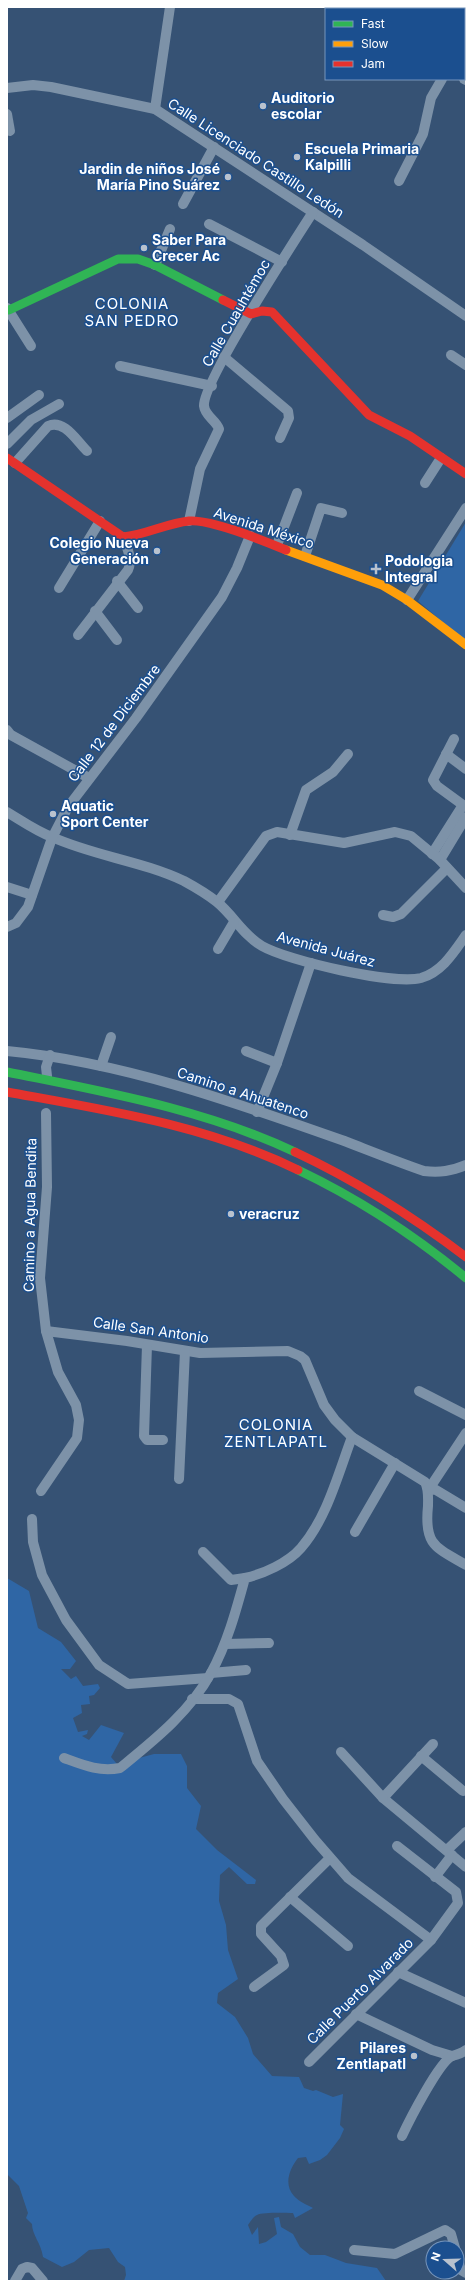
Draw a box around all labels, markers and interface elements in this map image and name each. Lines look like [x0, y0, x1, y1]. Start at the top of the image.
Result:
legend [325, 8, 465, 80]
text: Fast [361, 16, 385, 31]
text: Slow [361, 36, 389, 51]
text: Jam [361, 56, 385, 71]
place label: Auditorio escolar [271, 89, 335, 122]
street label: Calle Licenciado Castillo Ledón [165, 94, 348, 221]
marker: Auditorio escolar [258, 101, 268, 111]
place label: Escuela Primaria Kalpilli [305, 140, 419, 173]
marker: Escuela Primaria Kalpilli [292, 152, 302, 162]
place label: Jardin de niños José María Pino Suárez [79, 160, 220, 193]
marker: Jardin de niños José María Pino Suárez [223, 172, 233, 182]
place label: Saber Para Crecer Ac [152, 231, 226, 264]
marker: Saber Para Crecer Ac [139, 243, 149, 253]
street label: Calle Cuauhtémoc [198, 256, 273, 369]
district label: COLONIA SAN PEDRO [84, 294, 180, 330]
street label: Avenida México [212, 503, 316, 552]
place label: Colegio Nueva Generación [50, 534, 149, 567]
marker: Colegio Nueva Generación [152, 546, 162, 556]
place label: Podologia Integral [385, 552, 453, 585]
marker: Podologia Integral [370, 563, 382, 575]
street label: Calle 12 de Diciembre [64, 661, 163, 785]
place label: Aquatic Sport Center [61, 797, 149, 830]
marker: Aquatic Sport Center [48, 809, 58, 819]
street label: Avenida Juárez [275, 927, 377, 970]
street label: Camino a Ahuatenco [175, 1063, 311, 1122]
street label: Camino a Agua Bendita [20, 1138, 39, 1292]
place label: veracruz [239, 1205, 300, 1222]
marker: veracruz [226, 1209, 236, 1219]
street label: Calle San Antonio [92, 1313, 210, 1346]
district label: COLONIA ZENTLAPATL [224, 1415, 328, 1451]
street label: Calle Puerto Alvarado [303, 1934, 416, 2047]
place label: Pilares Zentlapatl [337, 2039, 406, 2072]
marker: Pilares Zentlapatl [409, 2051, 419, 2061]
north arrow [425, 2240, 465, 2280]
text: N [428, 2250, 444, 2263]

